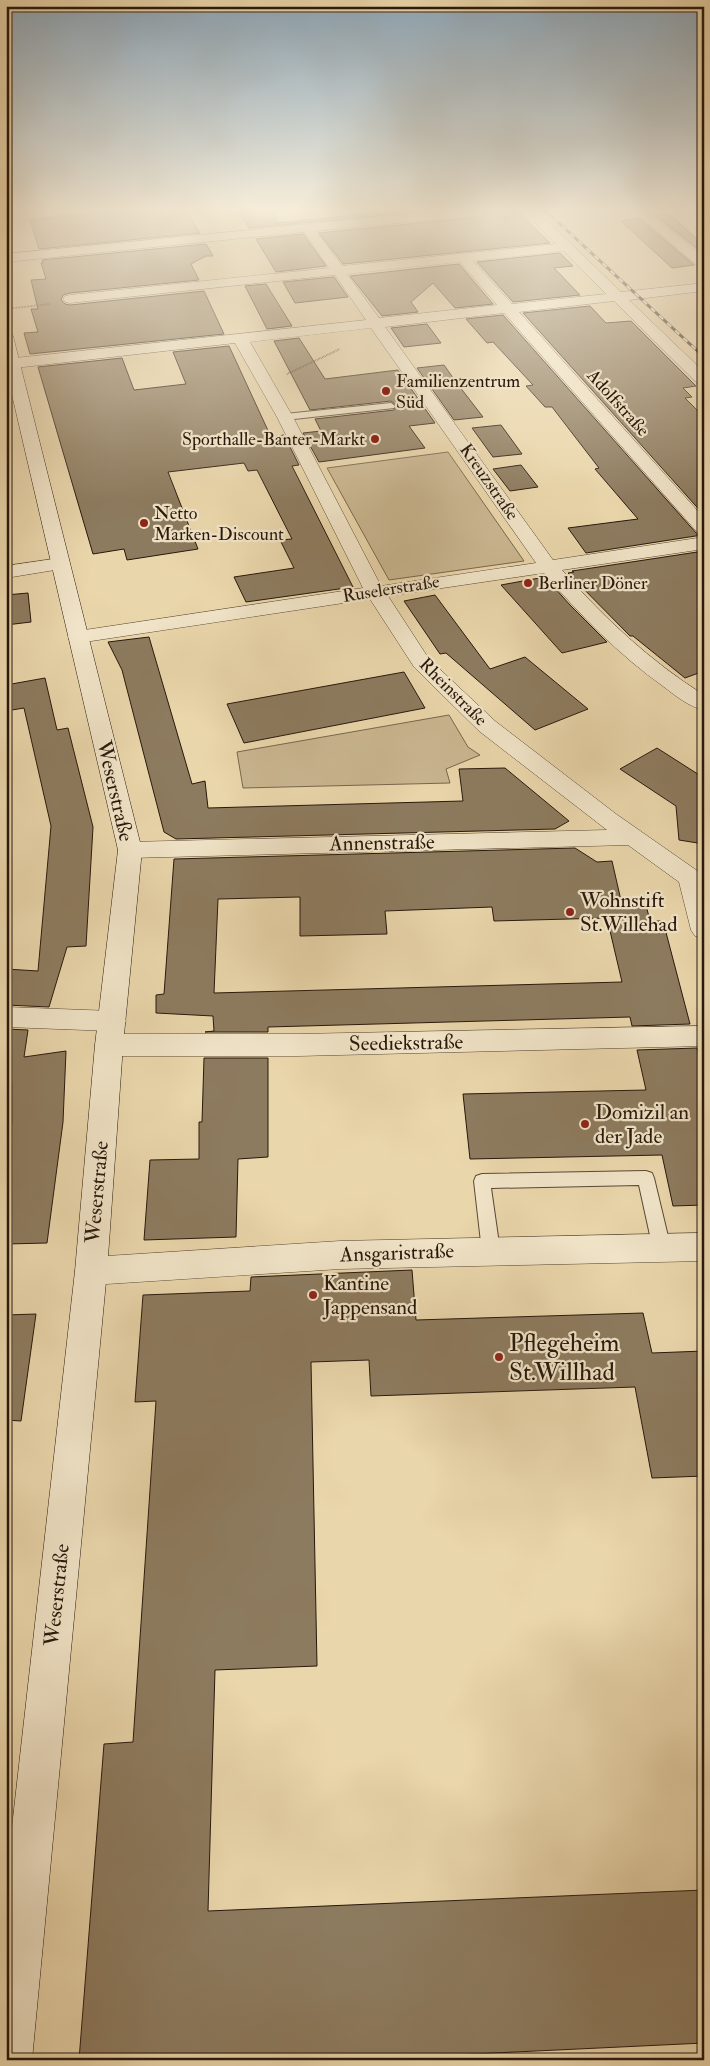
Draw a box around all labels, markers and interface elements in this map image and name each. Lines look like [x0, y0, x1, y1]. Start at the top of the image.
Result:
street label: Adolfstraße [581, 364, 655, 442]
place label: Familienzentrum Süd [396, 370, 520, 414]
marker: Familienzentrum Süd [380, 385, 392, 397]
place label: Sporthalle-Banter-Markt [182, 428, 365, 451]
marker: Sporthalle-Banter-Markt [369, 433, 381, 445]
street label: Kreuzstraße [454, 439, 524, 525]
place label: Netto Marken-Discount [154, 502, 284, 546]
marker: Netto Marken-Discount [138, 517, 150, 529]
street label: Ruselerstraße [341, 570, 442, 608]
place label: Berliner Döner [538, 572, 648, 595]
marker: Berliner Döner [522, 577, 534, 589]
street label: Rheinstraße [414, 653, 492, 731]
street label: Weserstraße [90, 737, 140, 844]
street label: Annenstraße [328, 829, 435, 857]
place label: Wohnstift St.Willehad [579, 887, 678, 938]
marker: Wohnstift St.Willehad [564, 906, 576, 918]
street label: Seediekstraße [349, 1029, 464, 1057]
place label: Domizil an der Jade [595, 1099, 689, 1150]
marker: Domizil an der Jade [579, 1118, 591, 1130]
street label: Weserstraße [79, 1139, 115, 1245]
street label: Ansgaristraße [338, 1238, 455, 1269]
place label: Kantine Jappensand [322, 1270, 418, 1321]
marker: Kantine Jappensand [307, 1289, 319, 1301]
place label: Pflegeheim St.Willhad [509, 1328, 620, 1388]
marker: Pflegeheim St.Willhad [493, 1351, 505, 1363]
street label: Weserstraße [38, 1542, 76, 1648]

